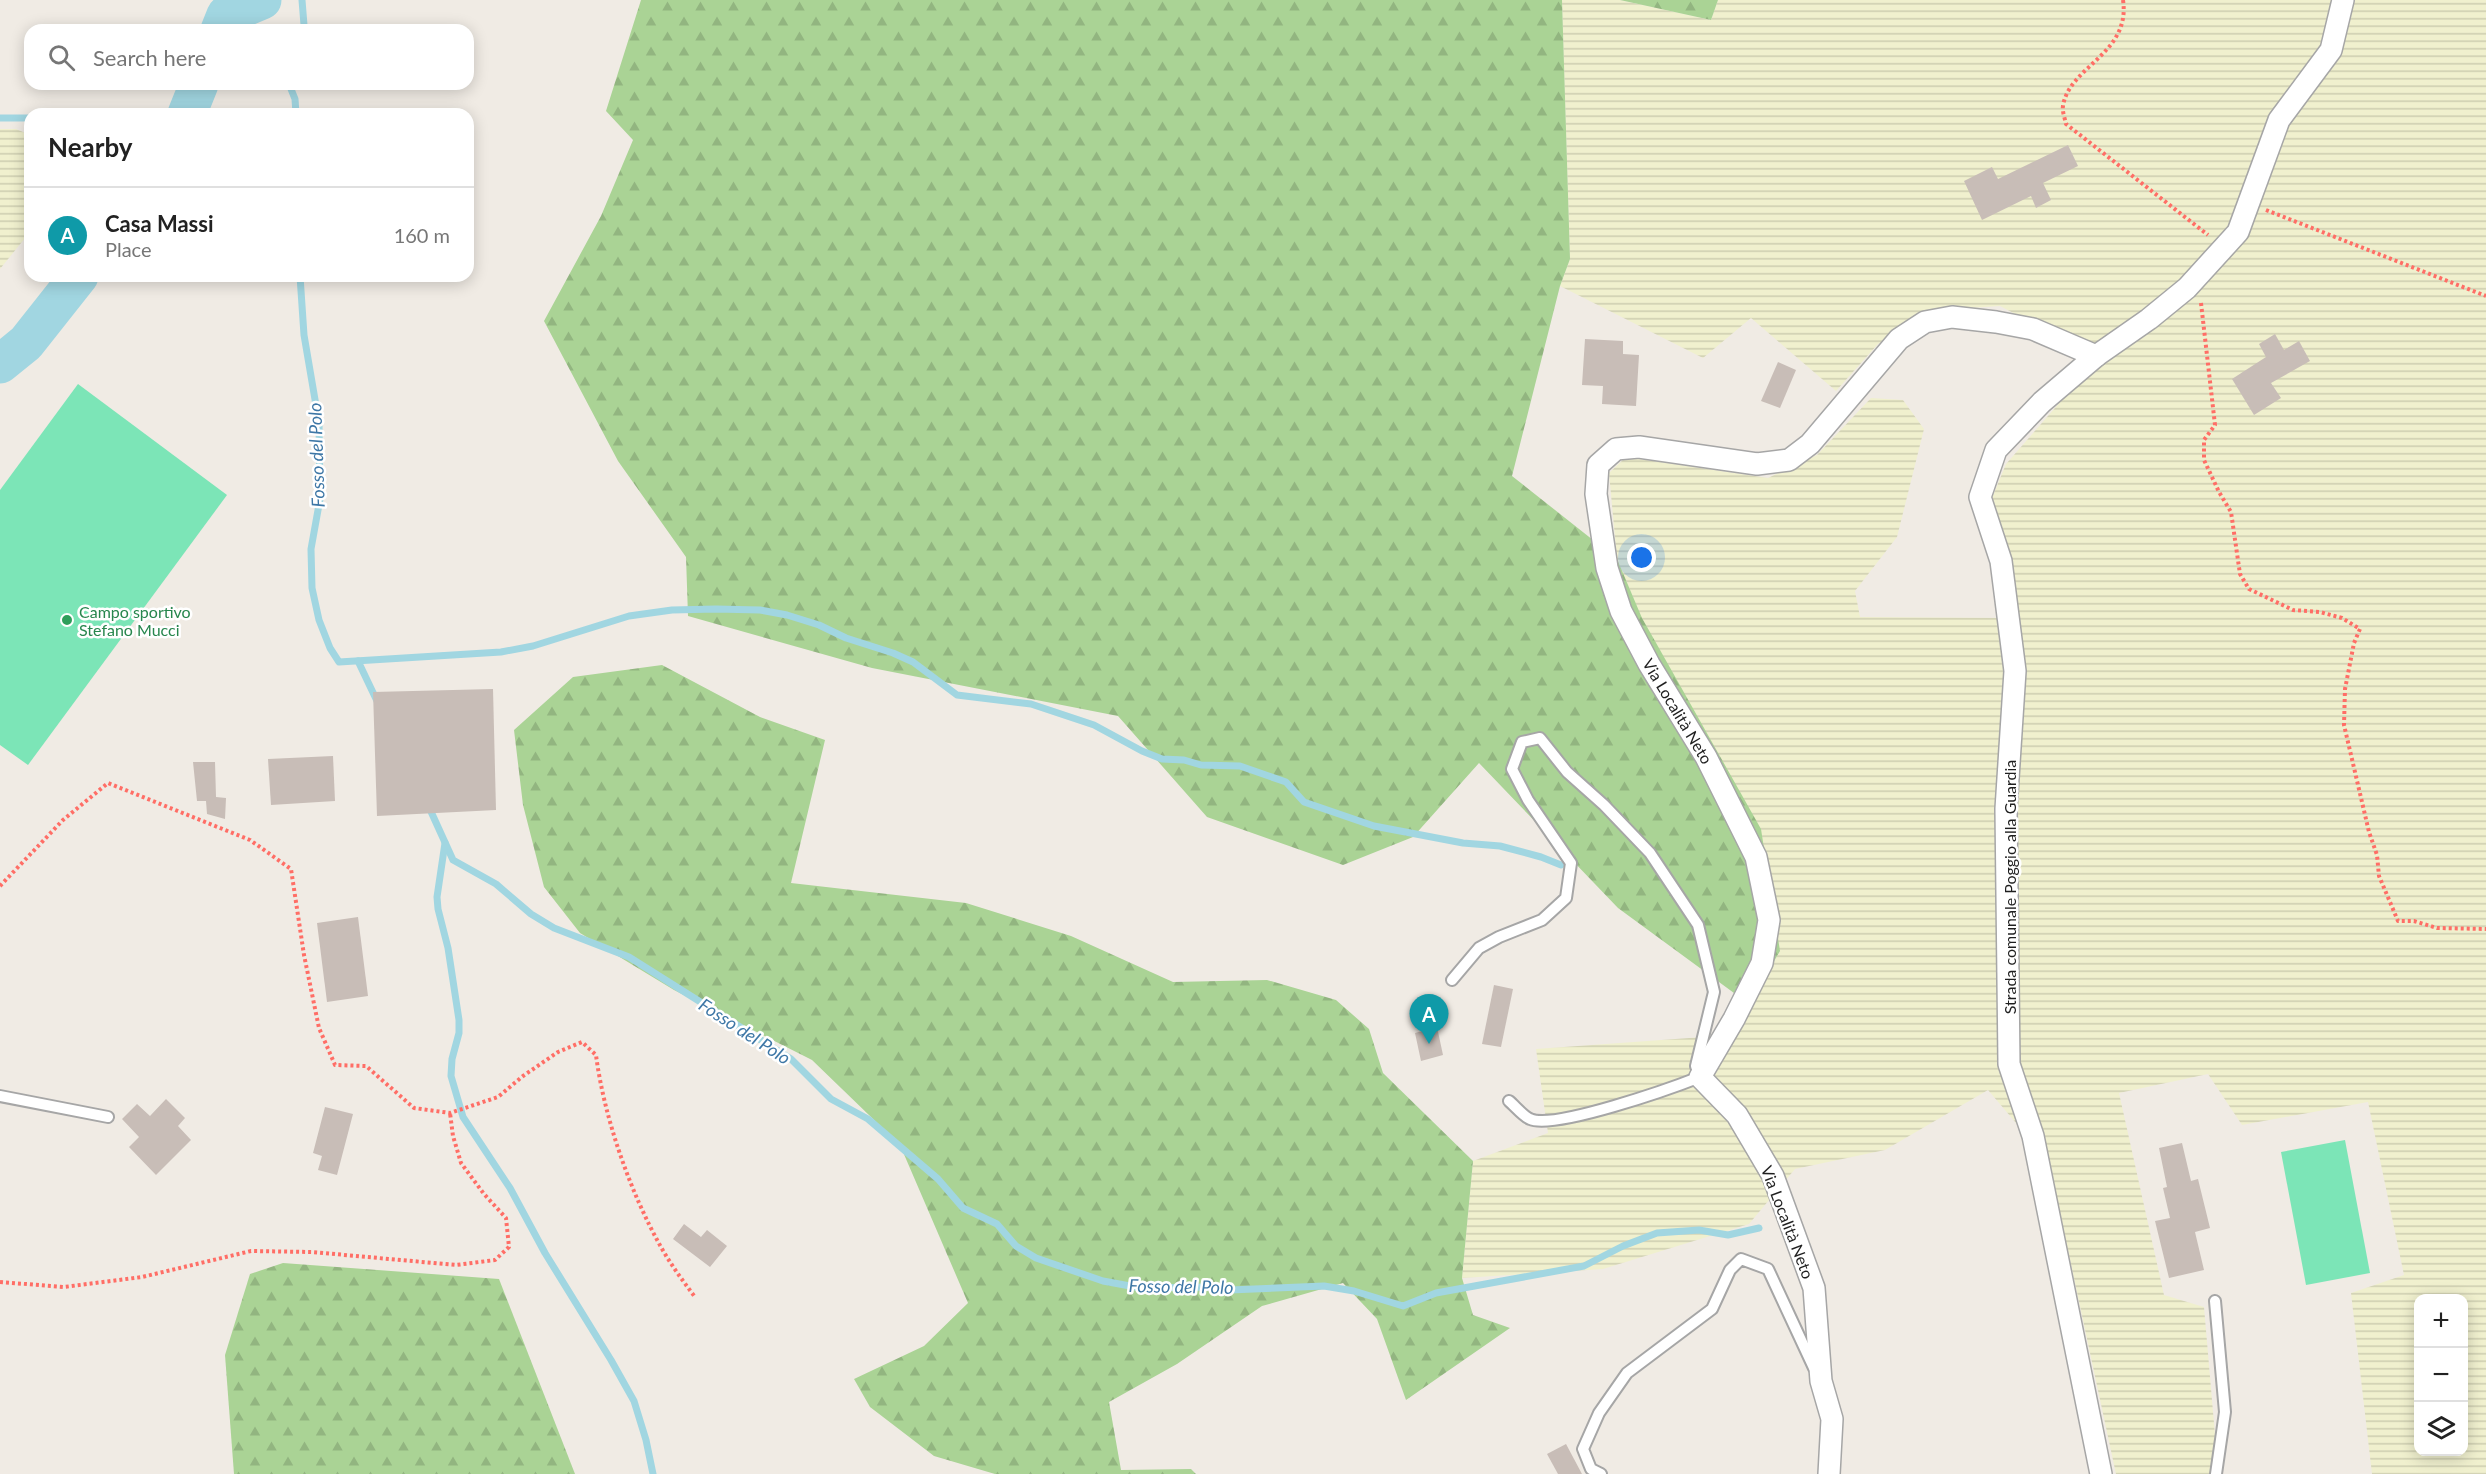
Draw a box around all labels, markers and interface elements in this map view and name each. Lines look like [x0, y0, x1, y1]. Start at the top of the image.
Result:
search box [24, 24, 474, 90]
icon: search [45, 41, 78, 74]
text: Search here [93, 44, 206, 71]
text: Nearby [48, 131, 133, 163]
text: Casa Massi [105, 210, 214, 237]
text: A [61, 223, 74, 247]
text: 160 m [394, 223, 450, 247]
text: Place [105, 237, 152, 261]
water label: Fosso del Polo [303, 402, 329, 508]
your location [1627, 543, 1656, 572]
place label: Campo sportivo Stefano Mucci [79, 602, 191, 639]
marker: Campo sportivo Stefano Mucci [60, 613, 74, 627]
street label: Via Località Neto [1639, 655, 1717, 767]
street label: Strada comunale Poggio alla Guardia [2000, 760, 2019, 1014]
water label: Fosso del Polo [695, 993, 795, 1069]
pin: A [1410, 994, 1448, 1044]
street label: Via Località Neto [1758, 1163, 1818, 1281]
water label: Fosso del Polo [1128, 1274, 1234, 1298]
map controls [2414, 1294, 2468, 1456]
button: + [2414, 1294, 2468, 1348]
button: − [2414, 1348, 2468, 1402]
button: layers [2414, 1402, 2468, 1456]

